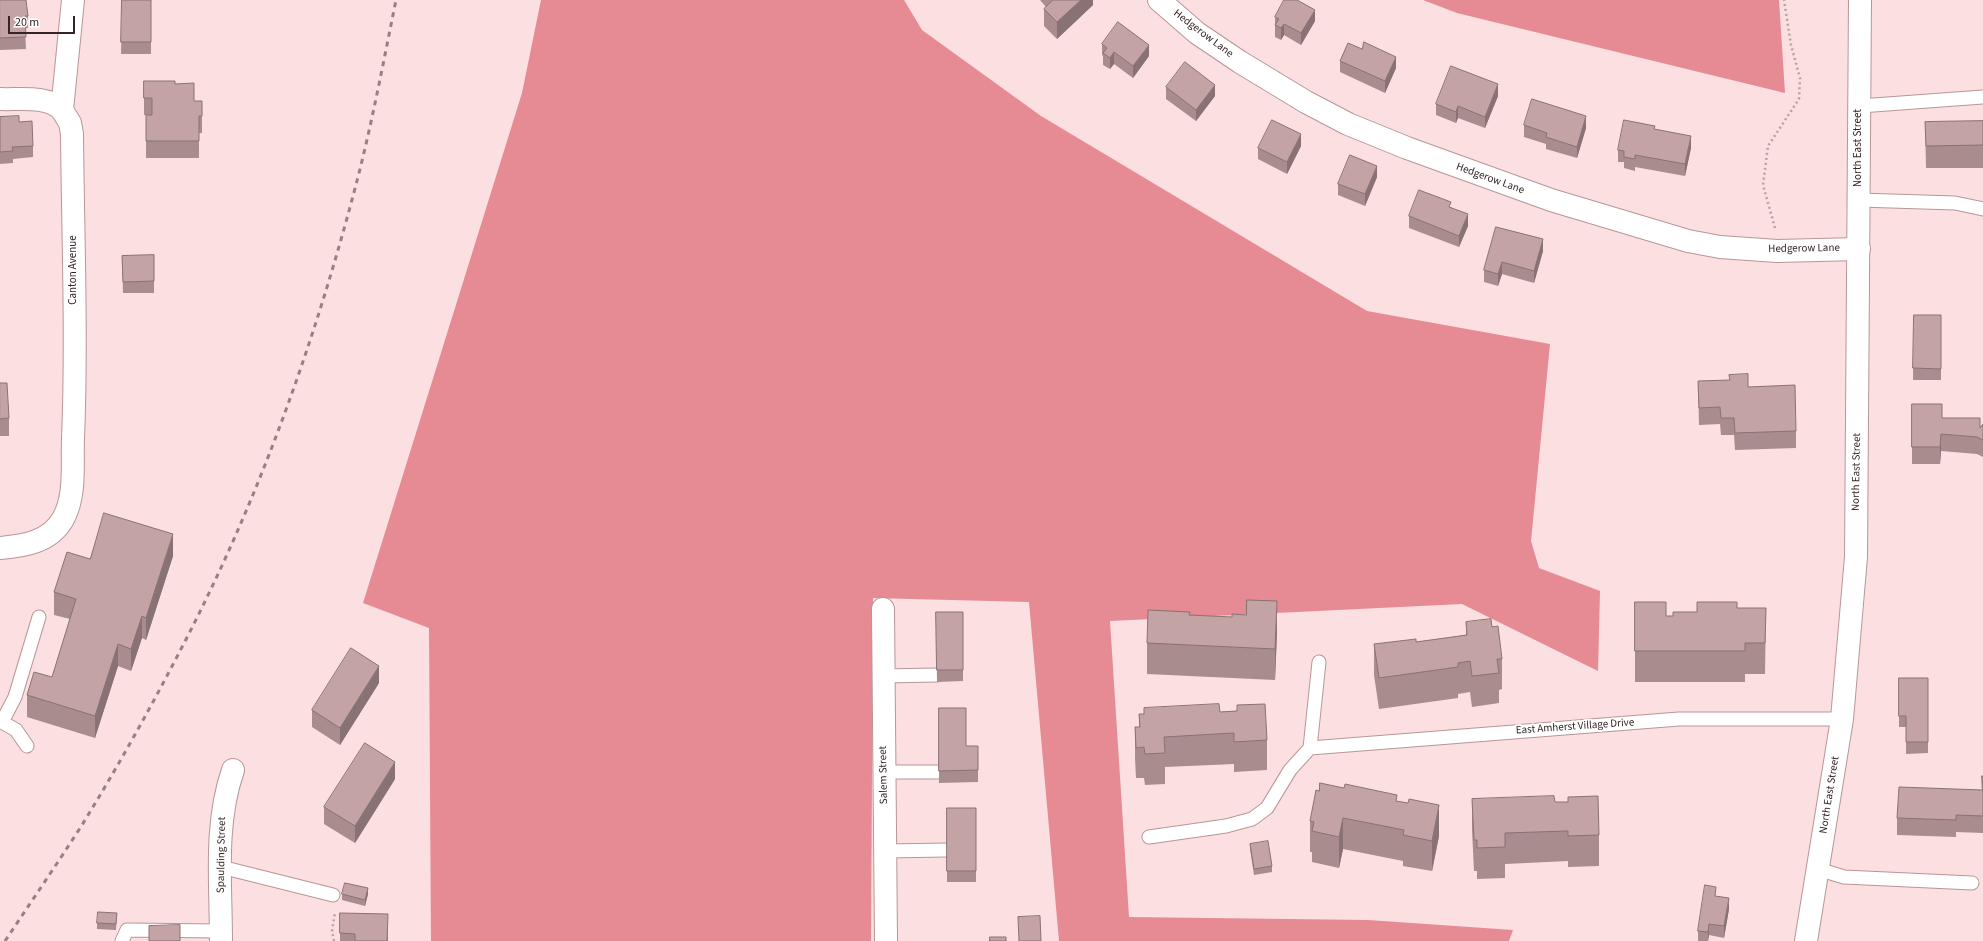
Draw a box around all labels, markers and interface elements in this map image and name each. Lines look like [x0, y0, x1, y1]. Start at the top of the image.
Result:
street label: Hedgerow Lane [1170, 7, 1236, 61]
scale bar [10, 8, 77, 34]
text: 20 m [15, 14, 39, 31]
street label: North East Street [1852, 109, 1866, 187]
street label: Hedgerow Lane [1454, 161, 1526, 197]
street label: Canton Avenue [67, 235, 81, 305]
street label: Hedgerow Lane [1768, 242, 1840, 256]
street label: North East Street [1850, 433, 1864, 511]
street label: East Amherst Village Drive [1515, 716, 1635, 738]
street label: Salem Street [877, 746, 891, 804]
street label: North East Street [1817, 755, 1843, 835]
street label: Spaulding Street [215, 817, 229, 893]

